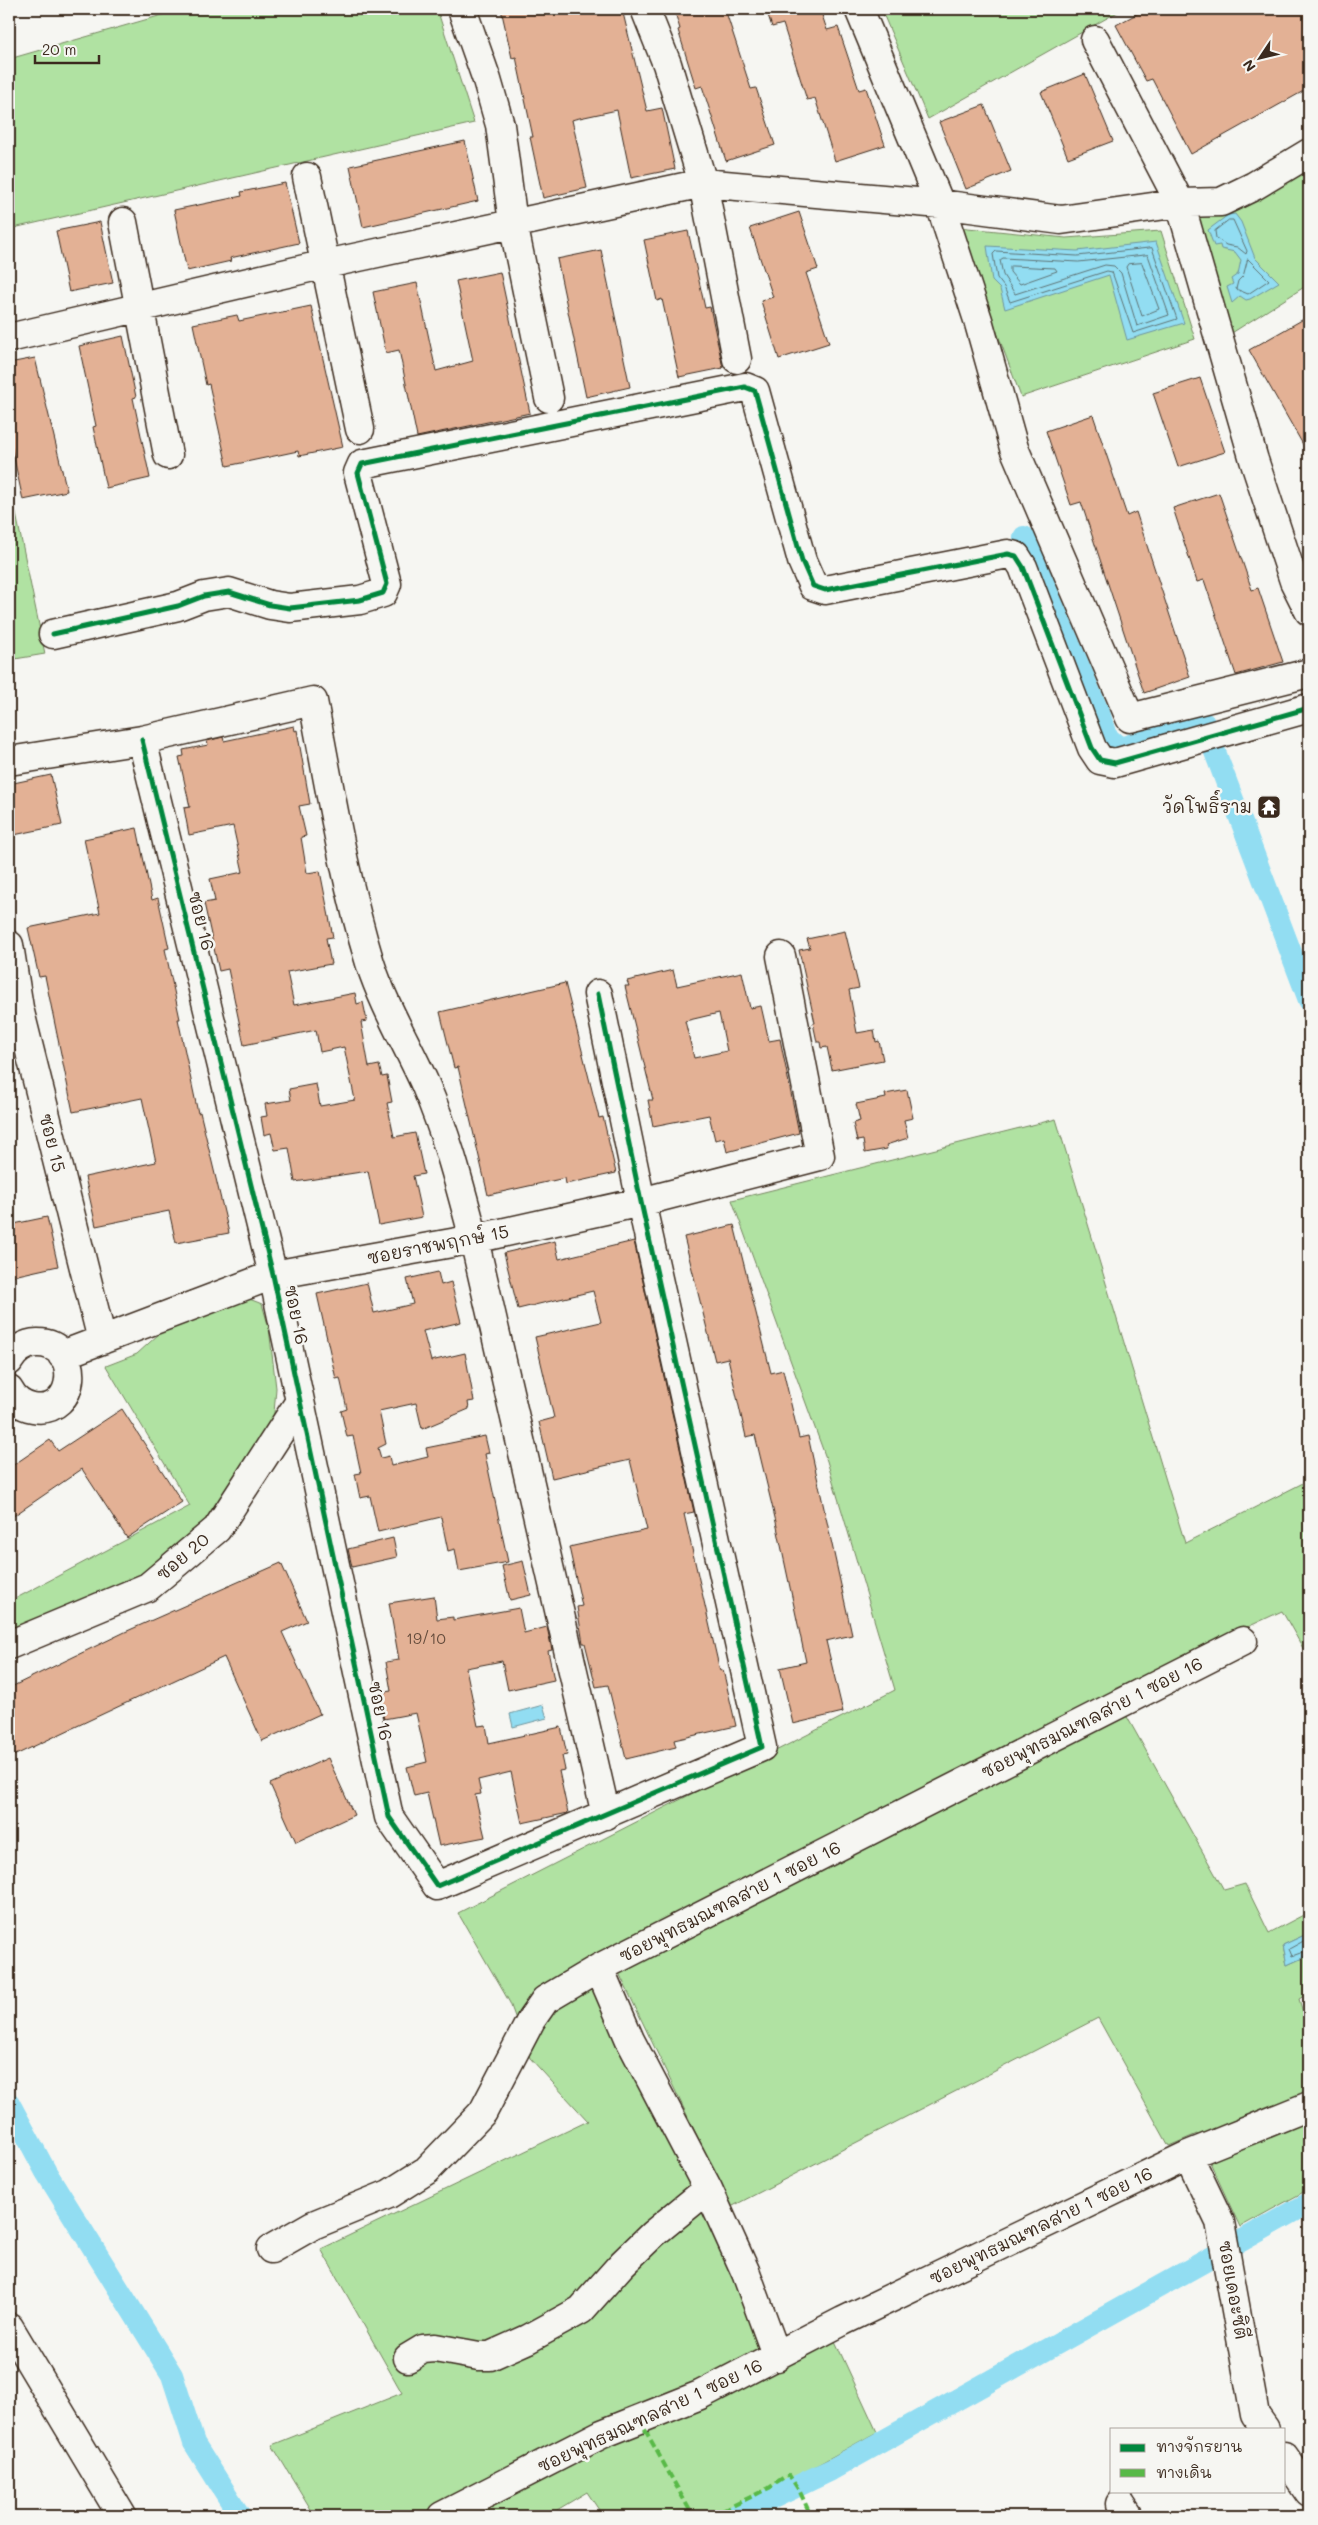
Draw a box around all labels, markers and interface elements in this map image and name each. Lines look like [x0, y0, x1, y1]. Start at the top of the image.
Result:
scale bar [35, 32, 99, 64]
north arrow [1236, 32, 1286, 82]
text: 20 m [42, 39, 76, 59]
text: N [1238, 56, 1260, 76]
place label: วัดโพธิ์ราม [1162, 790, 1252, 818]
temple icon: วัดโพธิ์ราม [1256, 794, 1282, 820]
street label: ซอย 16 [183, 889, 221, 953]
street label: ซอย 15 [34, 1111, 72, 1175]
street label: ซอยราชพฤกษ์ 15 [365, 1218, 511, 1271]
street label: ซอย 16 [279, 1283, 315, 1347]
street label: ซอย 20 [151, 1527, 214, 1585]
house number: 19/10 [406, 1628, 446, 1648]
street label: ซอยพุทธมณฑลสาย 1 ซอย 16 [977, 1651, 1207, 1785]
street label: ซอย 16 [363, 1679, 399, 1743]
street label: ซอยพุทธมณฑลสาย 1 ซอย 16 [615, 1835, 845, 1969]
street label: ซอยพุทธมณฑลสาย 1 ซอย 16 [925, 2161, 1157, 2291]
street label: ซอยเดอะซิตี [1213, 2238, 1255, 2341]
street label: ซอยพุทธมณฑลสาย 1 ซอย 16 [533, 2352, 767, 2480]
legend [1110, 2428, 1286, 2492]
text: ทางจักรยาน [1156, 2435, 1242, 2456]
text: ทางเดิน [1156, 2462, 1212, 2482]

